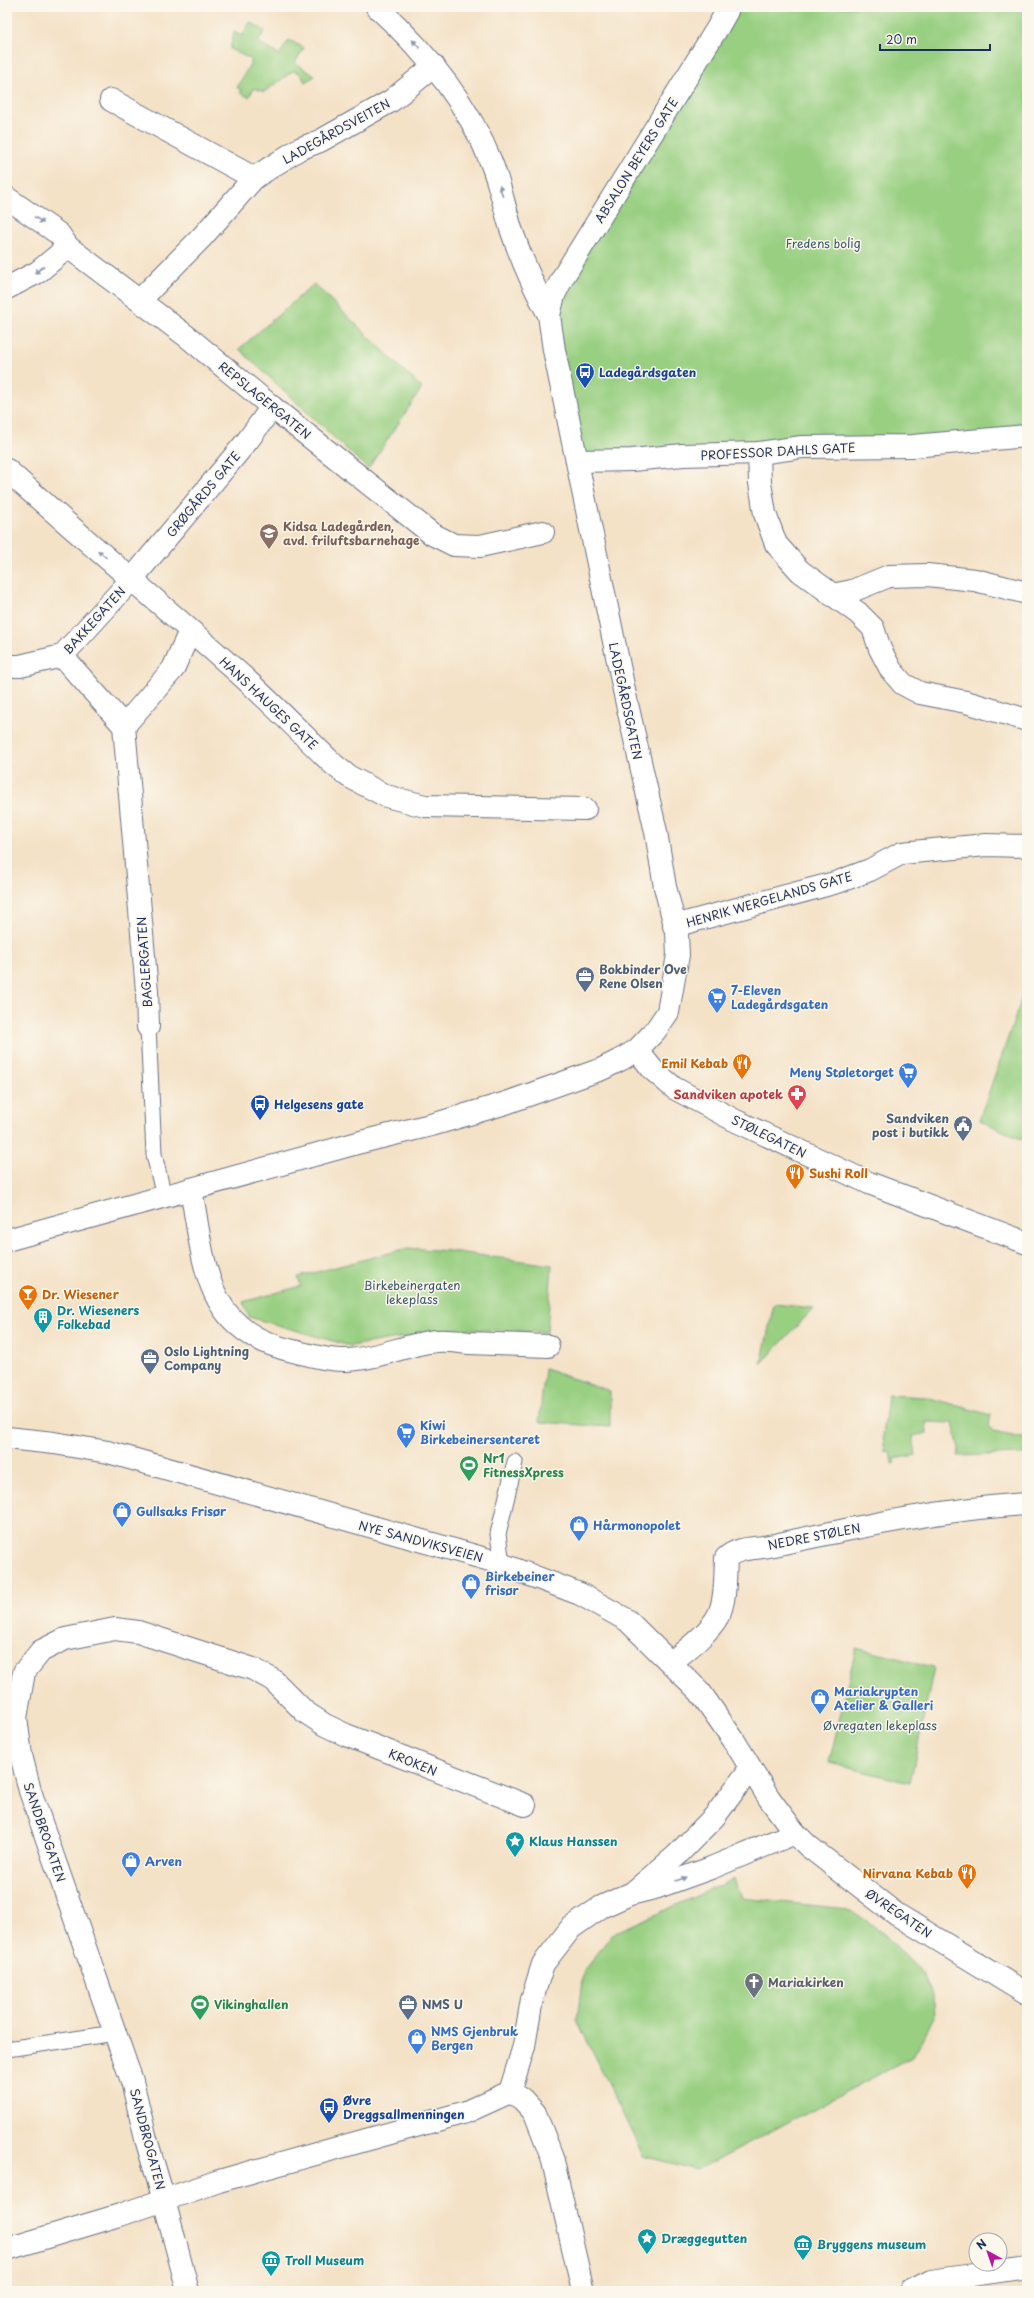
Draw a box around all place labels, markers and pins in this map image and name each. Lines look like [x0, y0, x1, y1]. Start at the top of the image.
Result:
bus stop icon: Ladegårdsgaten [574, 361, 596, 389]
place label: Ladegårdsgaten [599, 363, 696, 381]
place label: Kidsa Ladegården, avd. friluftsbarnehage [283, 517, 420, 549]
school or university icon: Kidsa Ladegården, avd. friluftsbarnehage [258, 522, 280, 550]
place label: Bokbinder Ove Rene Olsen [599, 960, 687, 992]
office icon: Bokbinder Ove Rene Olsen [574, 965, 596, 993]
place label: 7-Eleven Ladegårdsgaten [731, 981, 828, 1013]
supermarket icon: 7-Eleven Ladegårdsgaten [706, 986, 728, 1014]
restaurant icon: Emil Kebab [731, 1052, 753, 1080]
place label: Emil Kebab [661, 1054, 728, 1072]
supermarket icon: Meny Støletorget [897, 1061, 919, 1089]
place label: Meny Støletorget [789, 1063, 894, 1081]
pharmacy icon: Sandviken apotek [786, 1083, 808, 1111]
place label: Sandviken apotek [673, 1085, 783, 1103]
bus stop icon: Helgesens gate [249, 1093, 271, 1121]
place label: Helgesens gate [274, 1095, 364, 1113]
place label: Sandviken post i butikk [872, 1109, 950, 1141]
public building icon: Sandviken post i butikk [952, 1114, 974, 1142]
restaurant icon: Sushi Roll [784, 1162, 806, 1190]
place label: Sushi Roll [809, 1164, 868, 1182]
bar icon: Dr. Wiesener [17, 1283, 39, 1311]
place label: Dr. Wiesener [42, 1285, 120, 1303]
place label: Dr. Wieseners Folkebad [57, 1301, 140, 1333]
building icon: Dr. Wieseners Folkebad [32, 1306, 54, 1334]
place label: Oslo Lightning Company [164, 1342, 249, 1374]
office icon: Oslo Lightning Company [139, 1347, 161, 1375]
place label: Kiwi Birkebeinersenteret [420, 1416, 540, 1448]
supermarket icon: Kiwi Birkebeinersenteret [395, 1421, 417, 1449]
place label: Nr1 FitnessXpress [483, 1449, 564, 1481]
sports icon: Nr1 FitnessXpress [458, 1454, 480, 1482]
shop icon: Gullsaks Frisør [111, 1500, 133, 1528]
place label: Gullsaks Frisør [136, 1502, 227, 1520]
shop icon: Hårmonopolet [568, 1514, 590, 1542]
place label: Hårmonopolet [593, 1516, 681, 1534]
place label: Birkebeiner frisør [485, 1567, 556, 1599]
shop icon: Birkebeiner frisør [460, 1572, 482, 1600]
place label: Mariakrypten Atelier & Galleri [834, 1682, 934, 1714]
shop icon: Mariakrypten Atelier & Galleri [809, 1687, 831, 1715]
place icon: Klaus Hanssen [504, 1830, 526, 1858]
place label: Klaus Hanssen [529, 1832, 618, 1850]
shop icon: Arven [120, 1850, 142, 1878]
place label: Arven [145, 1852, 182, 1870]
restaurant icon: Nirvana Kebab [956, 1862, 978, 1890]
place label: Nirvana Kebab [863, 1864, 953, 1882]
church icon: Mariakirken [743, 1971, 765, 1999]
place label: Mariakirken [768, 1973, 844, 1991]
sports icon: Vikinghallen [189, 1993, 211, 2021]
office icon: NMS U [397, 1993, 419, 2021]
place label: Vikinghallen [214, 1995, 288, 2013]
place label: NMS U [422, 1995, 463, 2013]
place label: NMS Gjenbruk Bergen [431, 2022, 518, 2054]
shop icon: NMS Gjenbruk Bergen [406, 2027, 428, 2055]
place label: Øvre Dreggsallmenningen [343, 2091, 464, 2123]
bus stop icon: Øvre Dreggsallmenningen [318, 2096, 340, 2124]
place icon: Dræggegutten [636, 2227, 658, 2255]
place label: Dræggegutten [661, 2229, 747, 2247]
museum icon: Bryggens museum [792, 2233, 814, 2261]
place label: Bryggens museum [817, 2235, 926, 2253]
museum icon: Troll Museum [260, 2249, 282, 2277]
place label: Troll Museum [285, 2251, 364, 2269]

